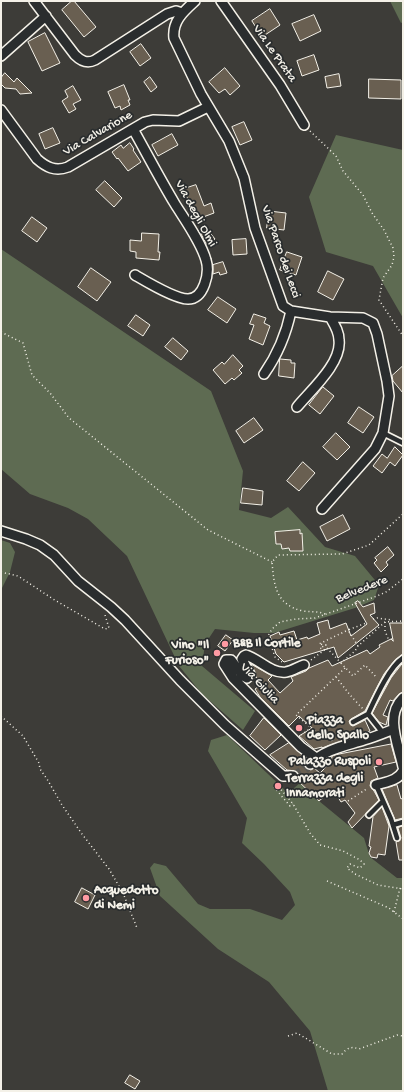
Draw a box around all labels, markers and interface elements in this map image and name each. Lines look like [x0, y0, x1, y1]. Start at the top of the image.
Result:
street label: Via Le Prata [249, 22, 299, 86]
street label: Via Calvarione [61, 108, 135, 160]
street label: Via degli Olmi [170, 178, 220, 250]
street label: Via Parco dei Lecci [257, 204, 303, 300]
street label: Belvedere [334, 573, 390, 607]
place label: B&B Il Cortile [233, 636, 301, 652]
place label: Vino "Il Furioso" [165, 638, 209, 669]
marker: B&B Il Cortile [220, 639, 230, 649]
marker: Vino "Il Furioso" [212, 648, 222, 658]
street label: Via Giulia [236, 660, 282, 708]
place label: Piazza dello Spallo [307, 713, 369, 744]
marker: Piazza dello Spallo [294, 723, 304, 733]
place label: Palazzo Ruspoli [289, 754, 371, 770]
marker: Palazzo Ruspoli [374, 757, 384, 767]
place label: Terrazza degli Innamorati [286, 771, 363, 802]
marker: Terrazza degli Innamorati [273, 781, 283, 791]
place label: Acquedotto di Nemi [94, 883, 158, 914]
marker: Acquedotto di Nemi [81, 893, 91, 903]

